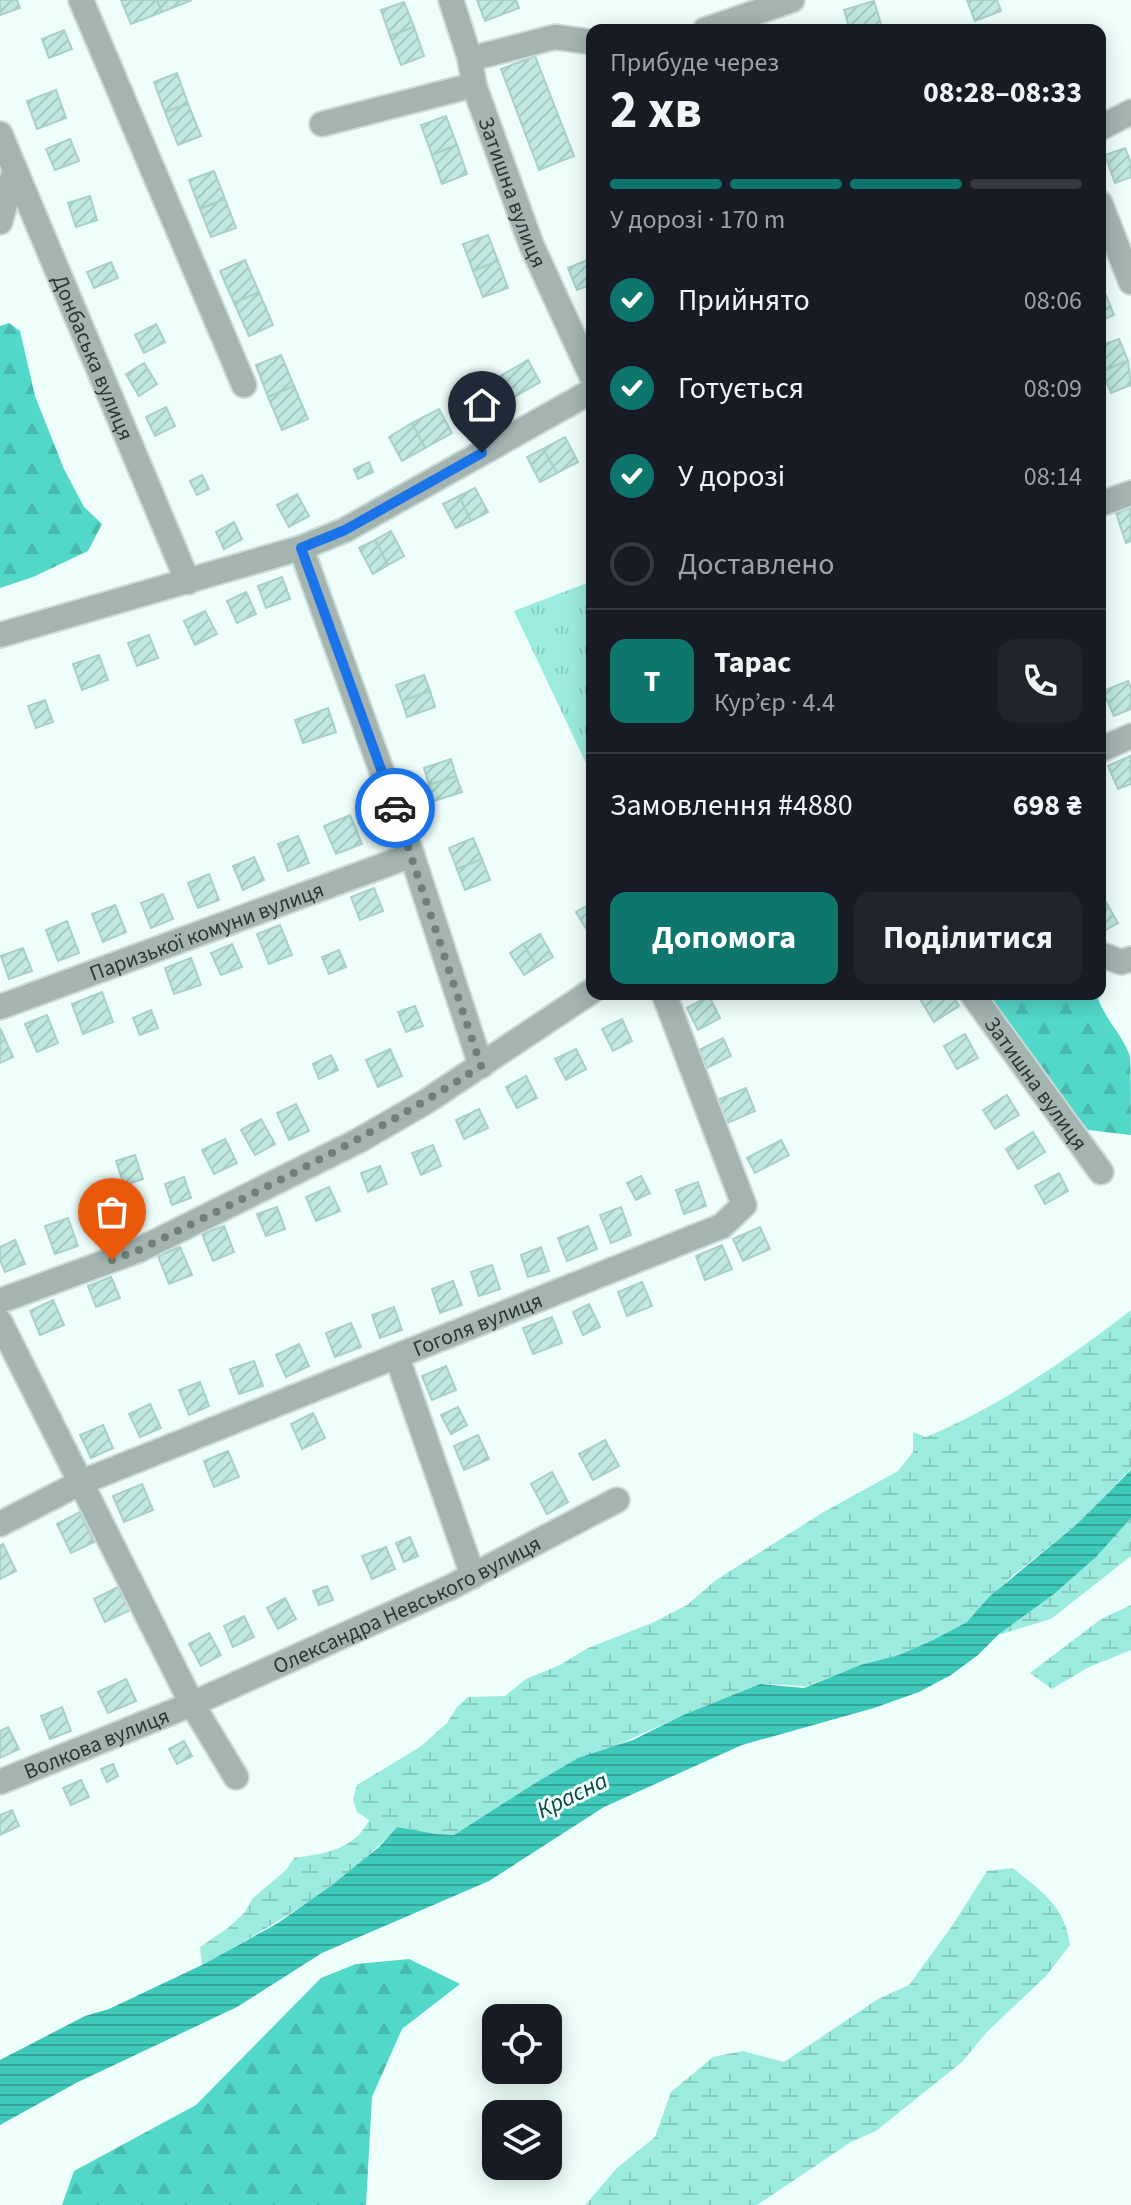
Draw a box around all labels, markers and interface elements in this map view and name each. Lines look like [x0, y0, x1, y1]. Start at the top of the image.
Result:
text: Прибуде через [610, 44, 779, 81]
text: 08:28–08:33 [923, 71, 1082, 114]
text: 2 хв [610, 74, 702, 148]
street label: Затишна вулиця [470, 112, 555, 273]
text: У дорозі · 170 m [610, 201, 785, 238]
street label: Донбаська вулиця [44, 270, 142, 446]
icon: check [610, 278, 654, 322]
text: Прийнято [678, 279, 810, 322]
text: 08:06 [1024, 282, 1082, 319]
icon: check [610, 366, 654, 410]
text: Готується [678, 367, 804, 410]
text: 08:09 [1024, 370, 1082, 407]
pin [448, 371, 516, 453]
icon: home [460, 383, 504, 427]
icon: check [610, 454, 654, 498]
text: У дорозі [678, 455, 785, 498]
text: 08:14 [1024, 458, 1082, 495]
text: Доставлено [678, 543, 834, 586]
button: phone [998, 639, 1082, 723]
text: Тарас [714, 641, 791, 684]
text: Т [644, 660, 660, 703]
text: Кур’єр · 4.4 [714, 684, 835, 721]
courier [355, 768, 435, 848]
text: Замовлення #4880 [610, 784, 853, 827]
text: 698 ₴ [1013, 784, 1082, 827]
icon: car [373, 786, 417, 830]
street label: Паризької комуни вулиця [85, 874, 329, 990]
button: Допомога [610, 892, 838, 984]
button: Поділитися [854, 892, 1082, 984]
street label: Затишна вулиця [976, 1010, 1095, 1157]
pin [78, 1178, 146, 1260]
icon: bag [90, 1190, 134, 1234]
street label: Гоголя вулиця [408, 1284, 547, 1365]
street label: Олександра Невського вулиця [268, 1528, 547, 1682]
street label: Волкова вулиця [19, 1700, 174, 1788]
water label: Красна [531, 1763, 614, 1828]
map controls [482, 2004, 562, 2180]
button: locate [482, 2004, 562, 2084]
button: layers [482, 2100, 562, 2180]

